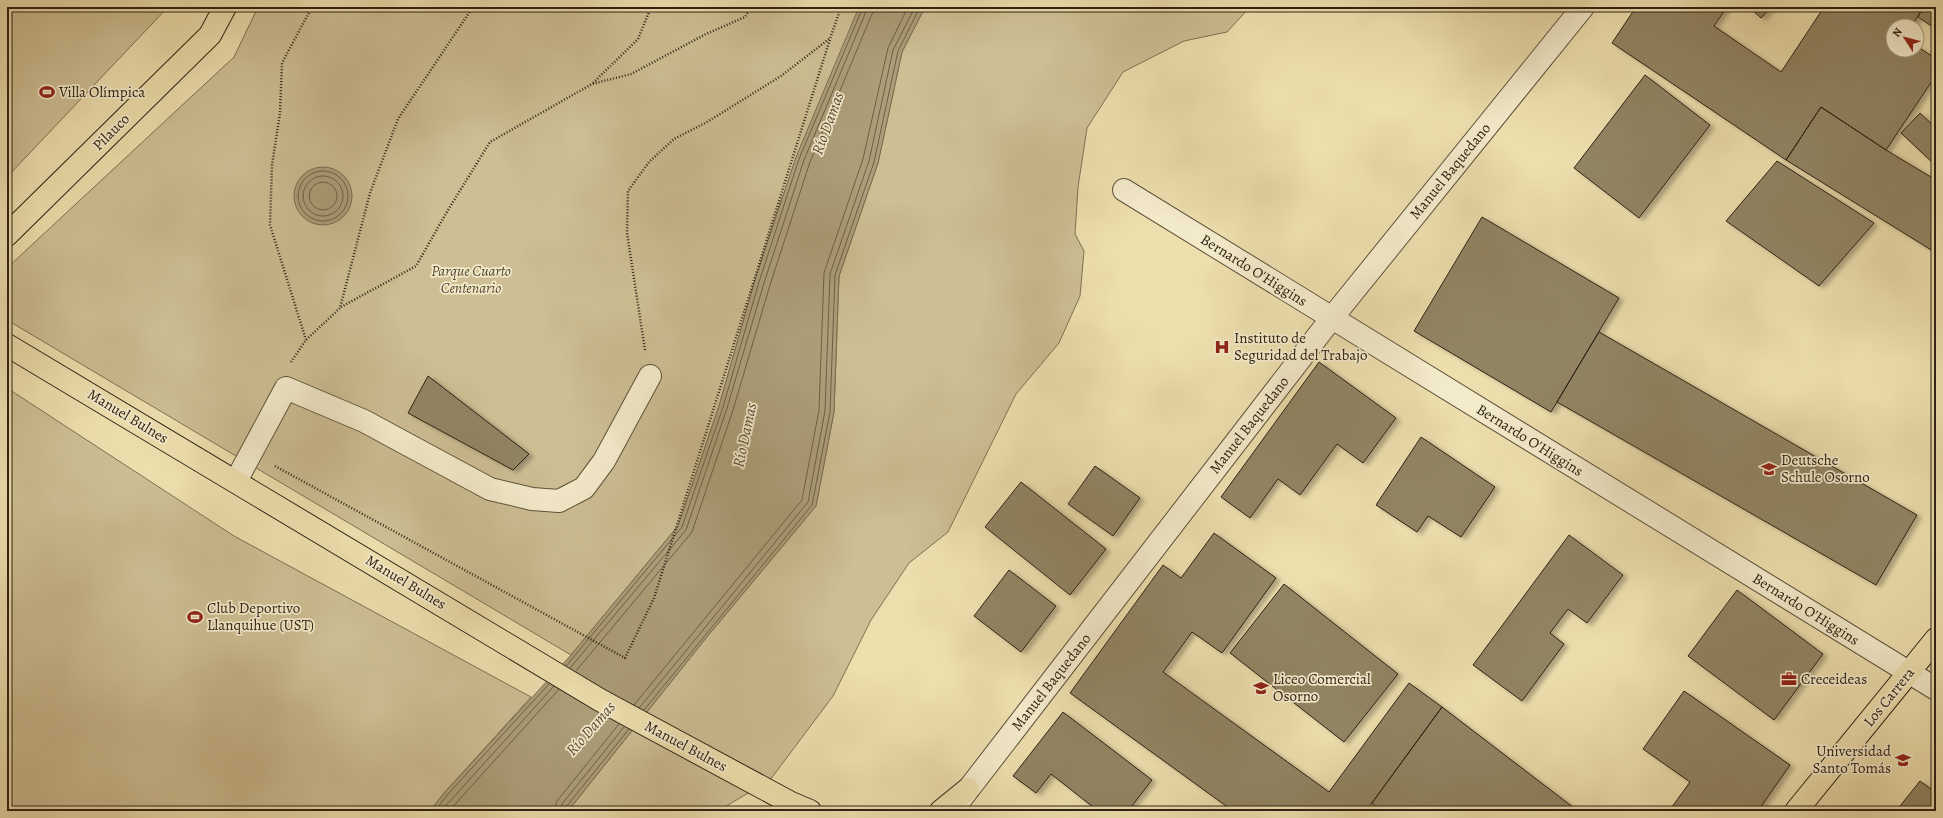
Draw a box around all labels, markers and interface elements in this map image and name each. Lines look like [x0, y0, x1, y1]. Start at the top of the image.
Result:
north arrow [1885, 18, 1925, 58]
text: N [1889, 25, 1906, 40]
place label: Villa Olímpica [58, 82, 145, 102]
sports icon: Villa Olímpica [38, 83, 56, 101]
water label: Río Damas [806, 88, 850, 158]
street label: Pilauco [88, 109, 134, 155]
street label: Manuel Baquedano [1405, 119, 1495, 223]
street label: Bernardo O'Higgins [1197, 229, 1311, 311]
park label: Parque Cuarto Centenario [431, 261, 511, 298]
place label: Instituto de Seguridad del Trabajo [1234, 328, 1367, 365]
hospital icon: Instituto de Seguridad del Trabajo [1213, 338, 1231, 356]
street label: Manuel Baquedano [1205, 372, 1293, 478]
street label: Manuel Bulnes [84, 384, 172, 448]
street label: Bernardo O'Higgins [1473, 399, 1587, 481]
water label: Río Damas [727, 400, 763, 469]
place label: Deutsche Schule Osorno [1781, 450, 1870, 487]
school or university icon: Deutsche Schule Osorno [1760, 460, 1778, 478]
street label: Manuel Bulnes [362, 550, 450, 614]
street label: Bernardo O'Higgins [1749, 568, 1863, 650]
place label: Club Deportivo Llanquihue (UST) [207, 598, 314, 635]
sports icon: Club Deportivo Llanquihue (UST) [186, 608, 204, 626]
street label: Manuel Baquedano [1007, 629, 1095, 735]
street label: Los Carrera [1859, 663, 1919, 731]
place label: Liceo Comercial Osorno [1273, 669, 1371, 706]
place label: Creceideas [1801, 669, 1867, 689]
office icon: Creceideas [1780, 670, 1798, 688]
school or university icon: Liceo Comercial Osorno [1252, 679, 1270, 697]
water label: Río Damas [561, 696, 621, 761]
street label: Manuel Bulnes [641, 716, 731, 776]
place label: Universidad Santo Tomás [1812, 741, 1892, 778]
school or university icon: Universidad Santo Tomás [1894, 751, 1912, 769]

